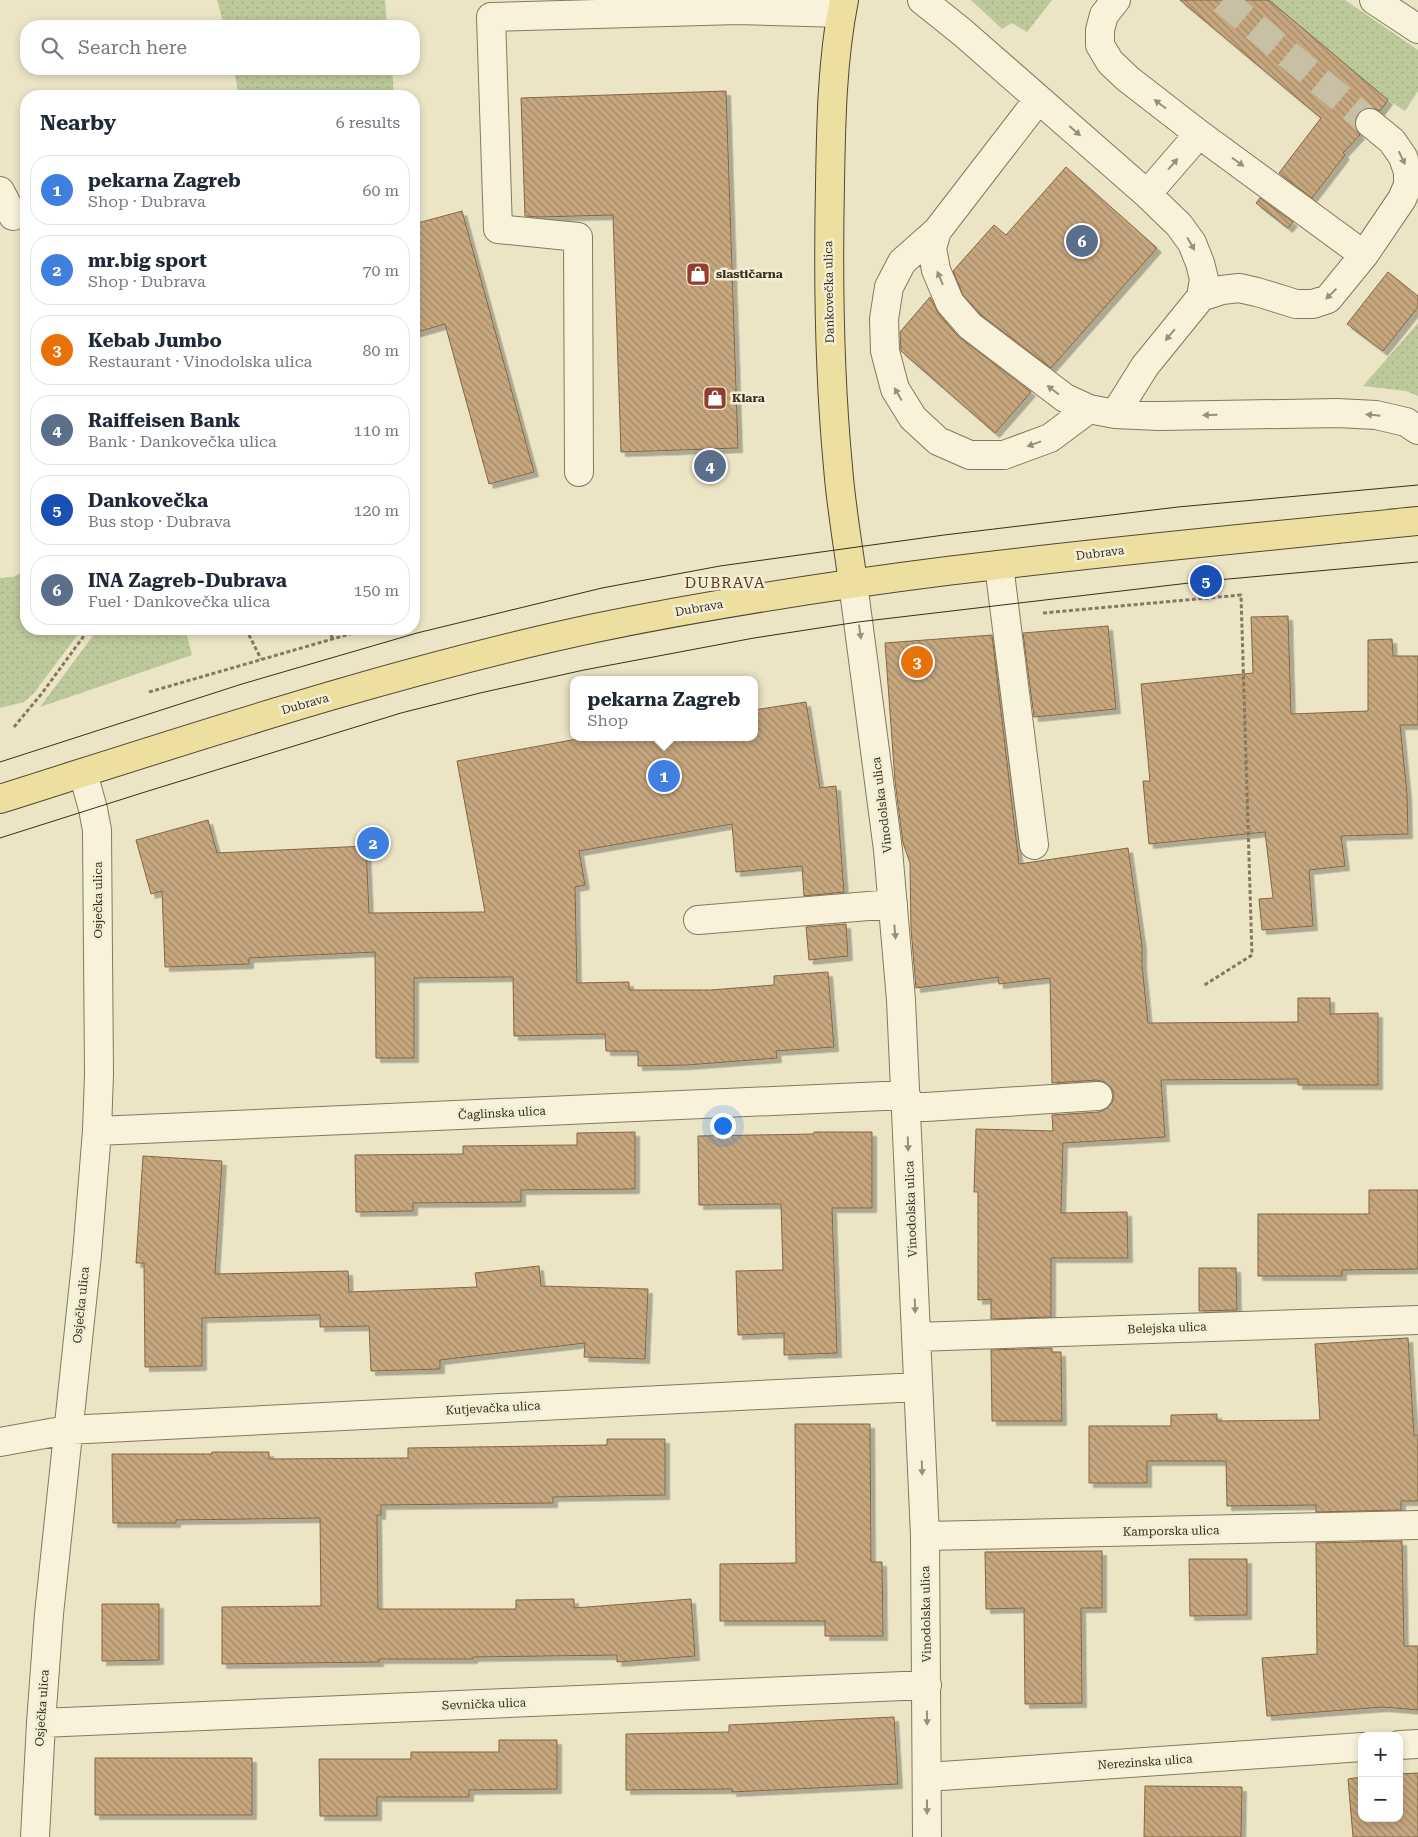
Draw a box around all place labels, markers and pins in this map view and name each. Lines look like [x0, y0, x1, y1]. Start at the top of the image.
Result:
pin: 6 [1066, 222, 1098, 260]
shop icon: slastičarna [685, 261, 711, 287]
place label: slastičarna [716, 267, 783, 281]
shop icon: Klara [702, 385, 728, 411]
place label: Klara [732, 391, 765, 405]
pin: 4 [694, 447, 726, 485]
pin: 5 [1190, 562, 1222, 600]
pin: 3 [901, 643, 933, 681]
pin: 1 [648, 757, 680, 795]
pin: 2 [357, 824, 389, 862]

